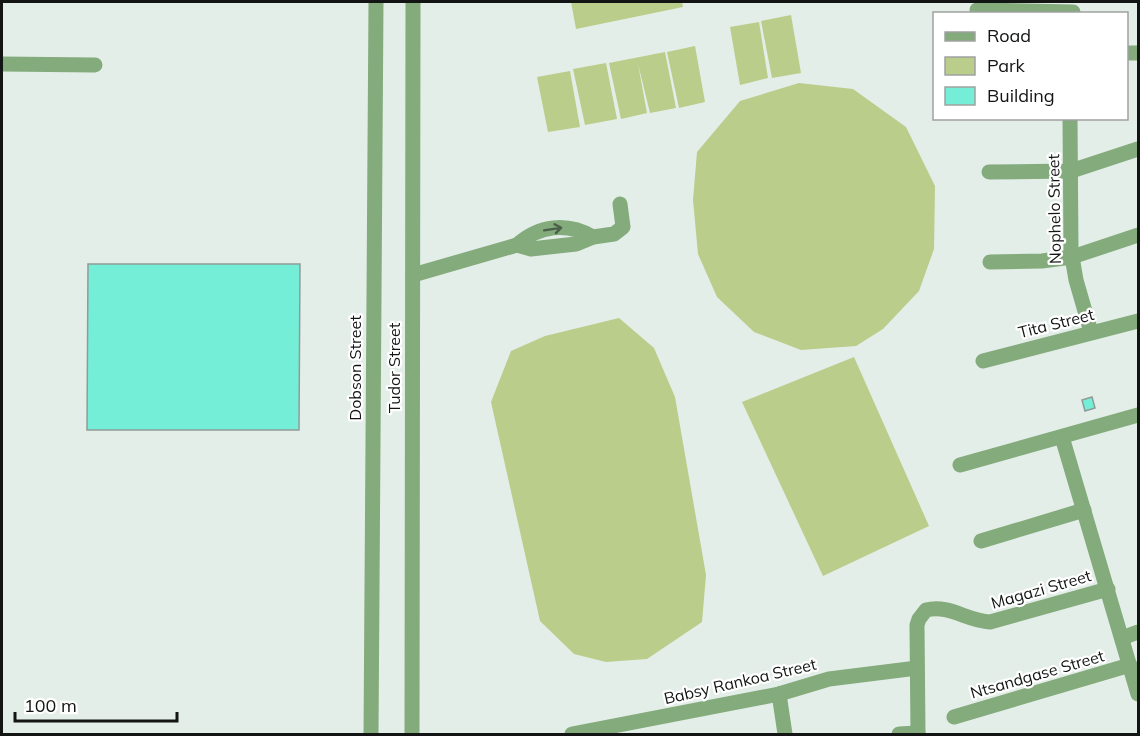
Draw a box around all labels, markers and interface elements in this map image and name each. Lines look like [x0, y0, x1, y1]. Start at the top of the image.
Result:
legend [933, 12, 1128, 120]
text: Road [987, 24, 1031, 47]
text: Park [987, 54, 1026, 77]
text: Building [987, 84, 1055, 107]
street label: Nophelo Street [1043, 153, 1065, 264]
one-way arrow [543, 223, 563, 234]
street label: Tita Street [1016, 304, 1096, 342]
street label: Dobson Street [345, 315, 365, 421]
street label: Tudor Street [384, 322, 404, 413]
street label: Magazi Street [989, 565, 1094, 613]
street label: Ntsandgase Street [968, 645, 1107, 703]
street label: Babsy Rankoa Street [662, 654, 819, 708]
scale bar [15, 685, 177, 723]
text: 100 m [24, 694, 77, 717]

